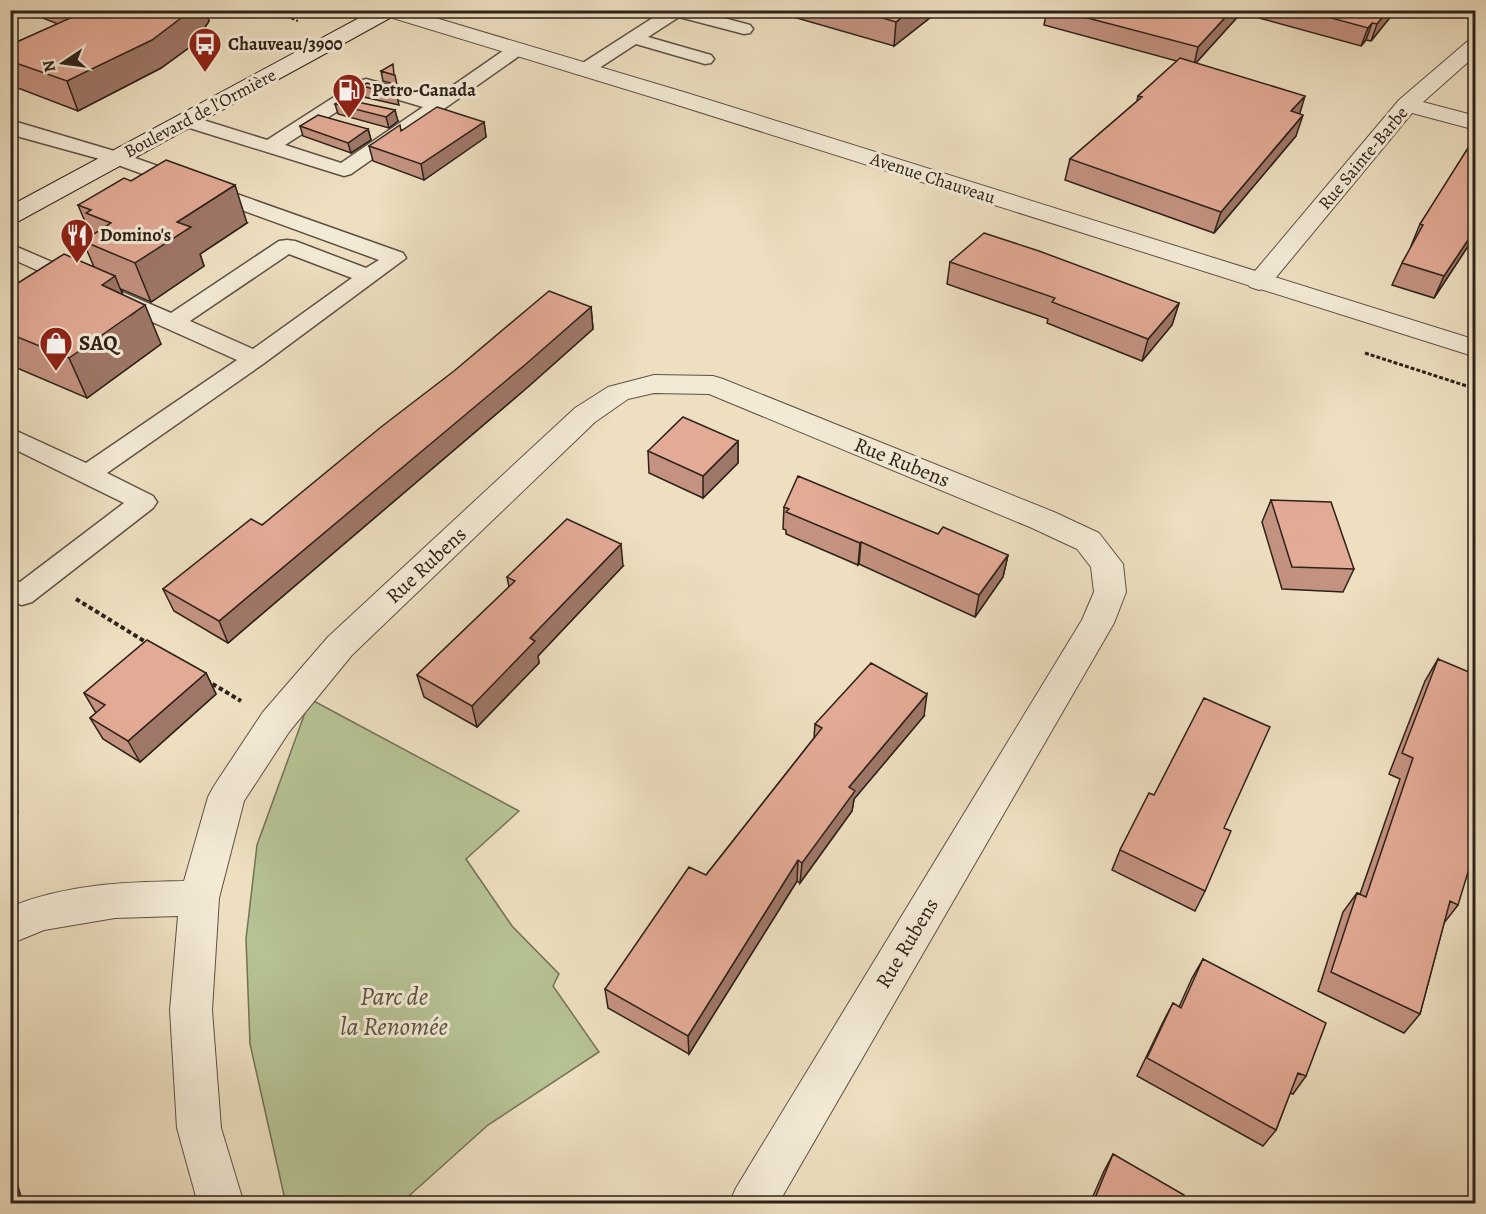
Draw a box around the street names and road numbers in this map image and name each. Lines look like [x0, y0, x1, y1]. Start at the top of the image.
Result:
street label: Boulevard de l'Ormière [120, 63, 280, 163]
street label: Rue Sainte-Barbe [1313, 101, 1413, 215]
street label: Avenue Chauveau [866, 146, 999, 210]
street label: Rue Rubens [850, 430, 954, 494]
street label: Rue Rubens [380, 520, 472, 610]
street label: Rue Rubens [869, 893, 945, 993]

